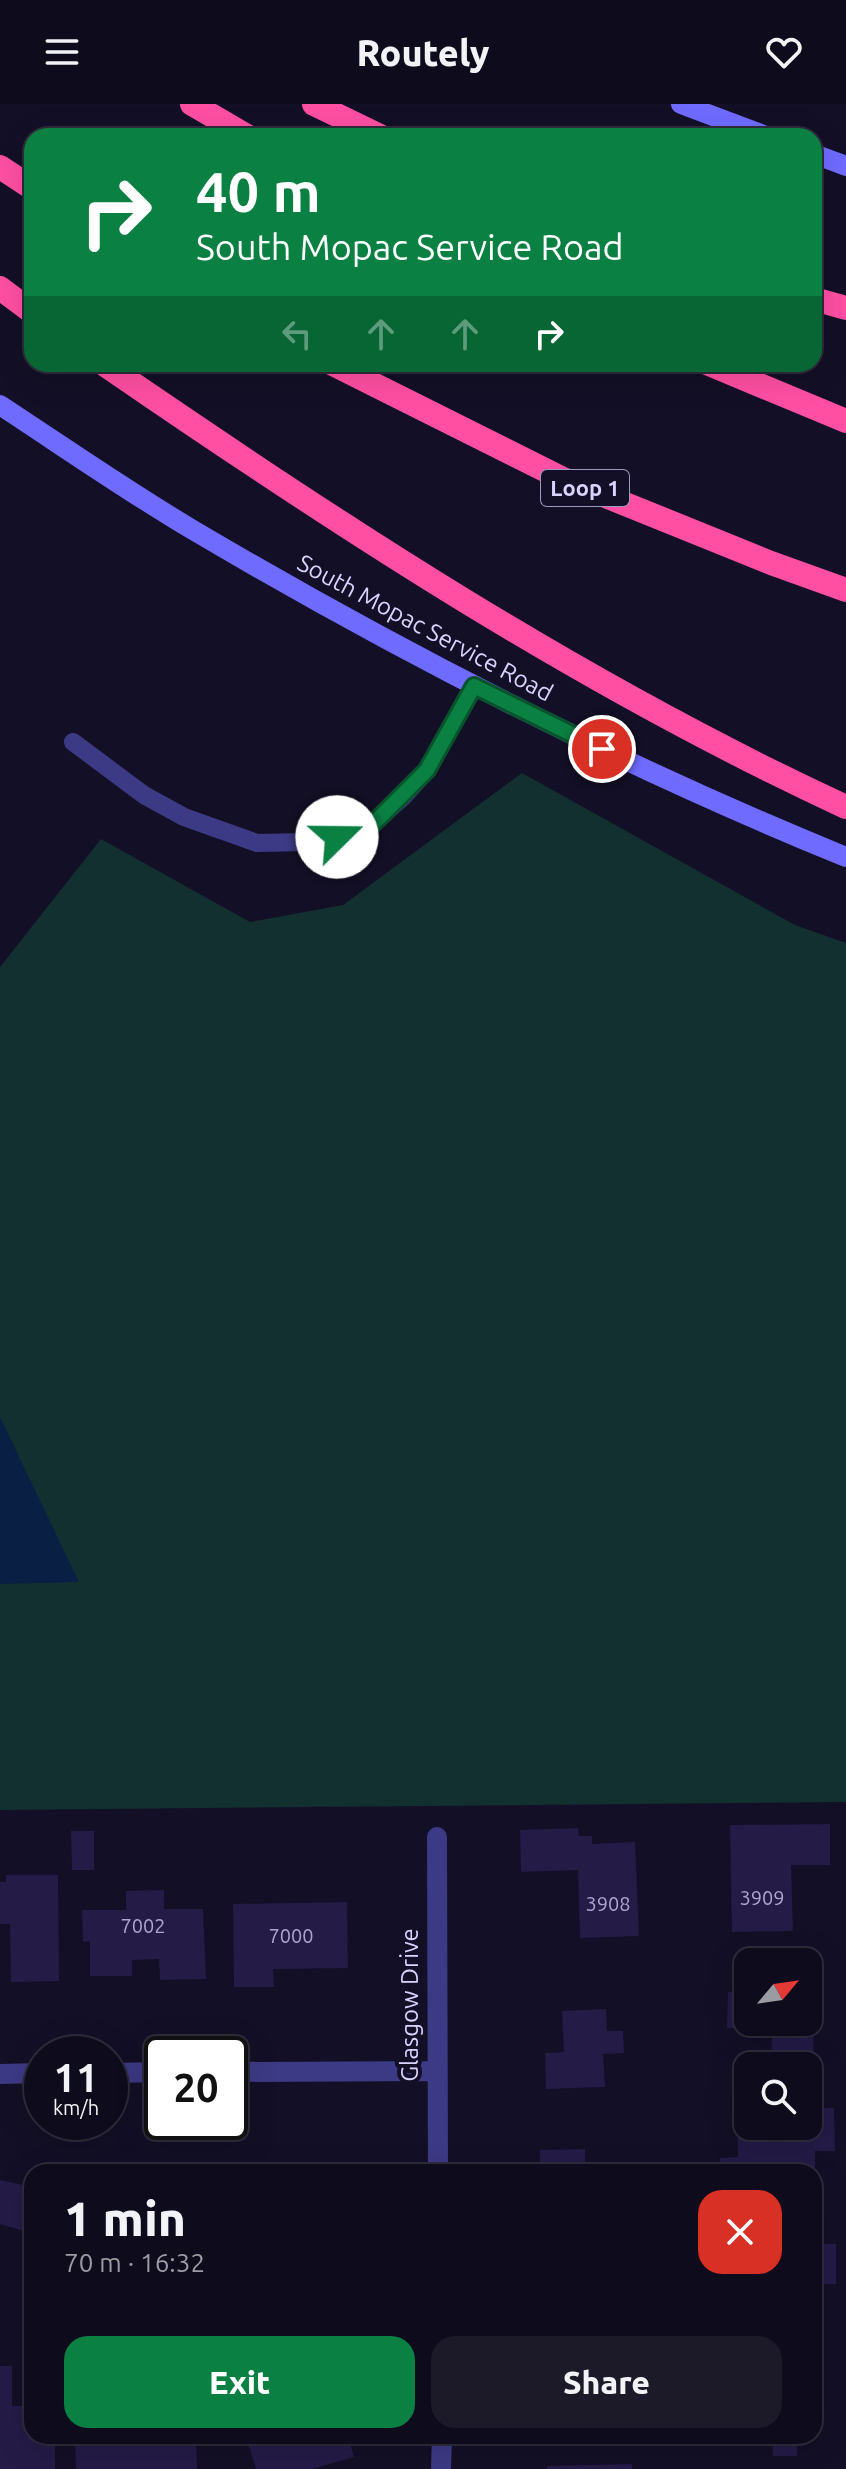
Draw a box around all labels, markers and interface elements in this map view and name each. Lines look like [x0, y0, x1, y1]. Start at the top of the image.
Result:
icon: menu [40, 30, 84, 74]
icon: heart [762, 30, 806, 74]
text: Routely [356, 32, 490, 73]
icon: right [64, 160, 168, 264]
text: 40 m [196, 160, 321, 223]
text: South Mopac Service Road [196, 226, 624, 267]
icon: left [275, 312, 319, 356]
icon: ahead [359, 312, 403, 356]
icon: ahead [443, 312, 487, 356]
icon: right [527, 312, 571, 356]
road number: Loop 1 [541, 470, 629, 506]
street label: South Mopac Service Road [293, 549, 557, 706]
pin [568, 715, 636, 783]
icon: arrive [580, 727, 624, 771]
position arrow [295, 795, 379, 879]
house number: 3909 [739, 1886, 785, 1909]
house number: 3908 [585, 1892, 631, 1915]
house number: 7002 [120, 1914, 166, 1937]
house number: 7000 [268, 1924, 314, 1947]
street label: Glasgow Drive [396, 1928, 423, 2082]
north arrow [734, 1948, 822, 2036]
map controls [734, 1948, 822, 2140]
speed limit sign: 20 [144, 2036, 248, 2140]
button: search [734, 2052, 822, 2140]
text: 11 [53, 2055, 99, 2100]
text: km/h [53, 2096, 99, 2119]
button: close [698, 2190, 782, 2274]
text: 1 min [64, 2191, 186, 2245]
text: 70 m · 16:32 [64, 2248, 205, 2277]
button: Exit [64, 2336, 415, 2428]
button: Share [431, 2336, 782, 2428]

